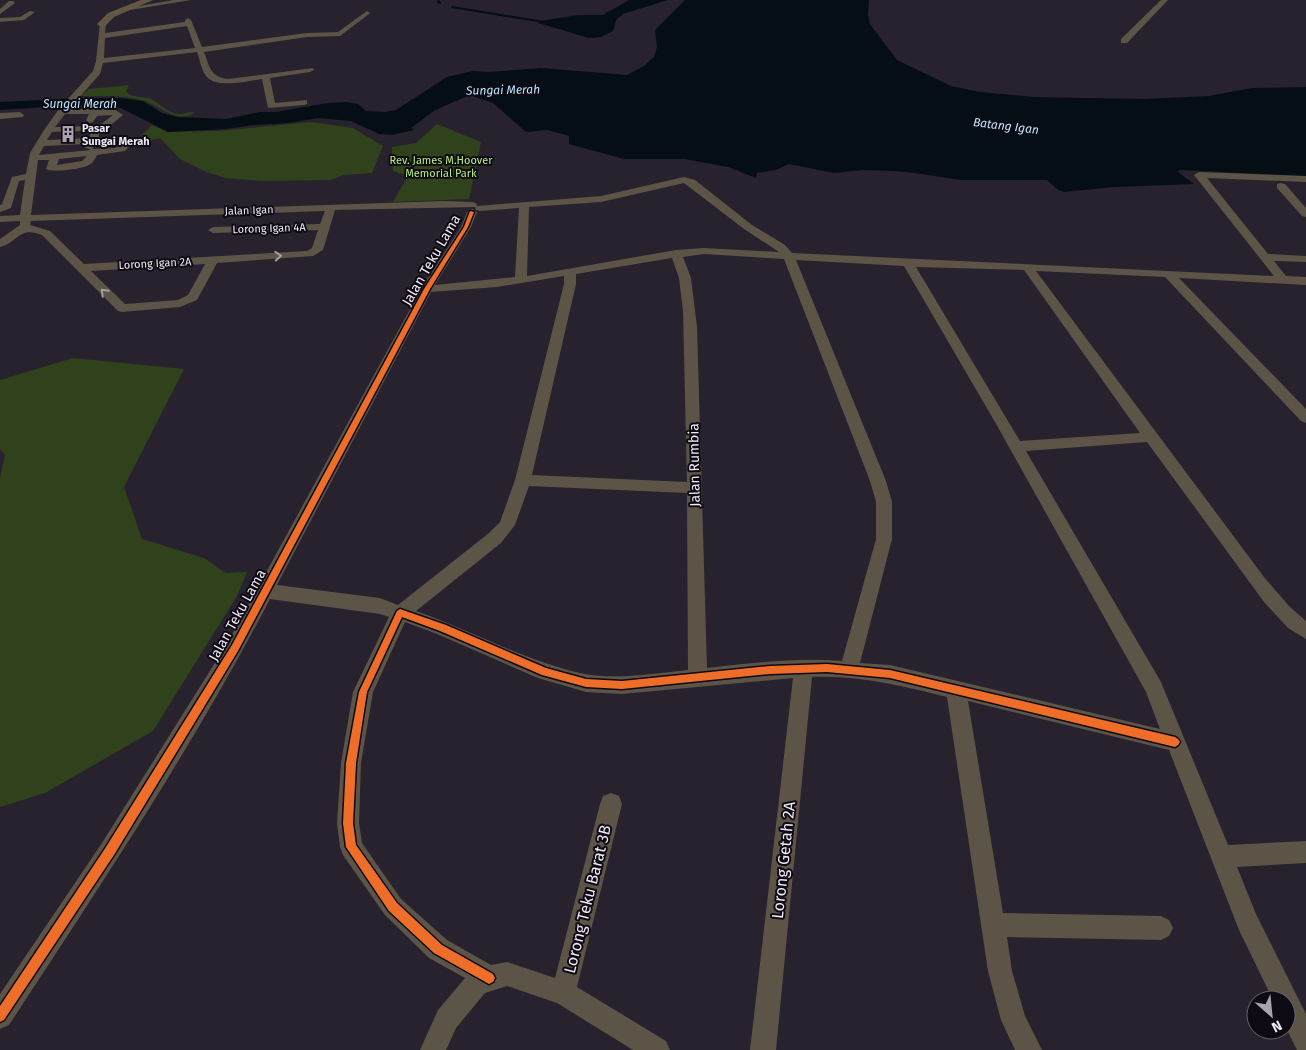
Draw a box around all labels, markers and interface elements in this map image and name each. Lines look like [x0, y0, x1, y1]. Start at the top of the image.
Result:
water label: Sungai Merah [465, 82, 540, 98]
water label: Sungai Merah [42, 97, 117, 111]
water label: Batang Igan [972, 115, 1040, 137]
place label: Pasar Sungai Merah [82, 122, 150, 148]
building icon: Pasar Sungai Merah [58, 124, 78, 144]
park label: Rev. James M.Hoover Memorial Park [390, 154, 493, 180]
street label: Jalan Igan [224, 203, 274, 218]
street label: Jalan Teku Lama [398, 212, 464, 309]
street label: Lorong Igan 4A [232, 221, 307, 236]
one-way arrow [275, 250, 283, 261]
street label: Lorong Igan 2A [118, 255, 192, 272]
one-way arrow [101, 289, 110, 298]
street label: Jalan Rumbia [685, 423, 704, 507]
street label: Jalan Teku Lama [205, 566, 270, 664]
street label: Lorong Getah 2A [768, 800, 799, 920]
street label: Lorong Teku Barat 3B [560, 823, 615, 975]
north arrow [1246, 990, 1296, 1040]
text: N [1269, 1016, 1285, 1036]

